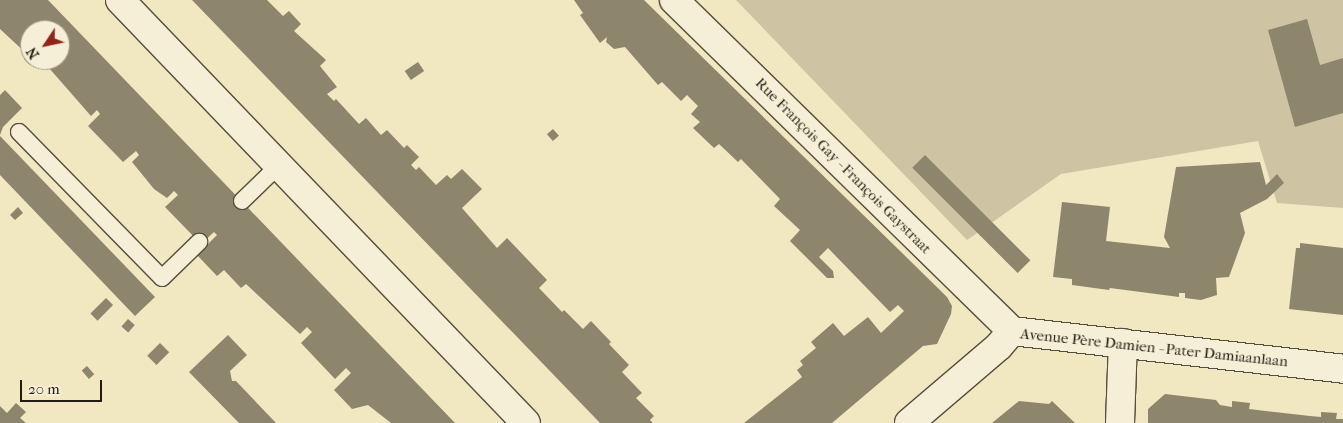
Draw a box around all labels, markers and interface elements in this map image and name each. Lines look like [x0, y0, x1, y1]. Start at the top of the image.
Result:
north arrow [20, 20, 70, 70]
text: N [23, 44, 43, 62]
street label: Rue François Gay - François Gaystraat [751, 74, 935, 258]
street label: Avenue Père Damien - Pater Damiaanlaan [1019, 325, 1289, 371]
scale bar [22, 370, 105, 402]
text: 20 m [28, 380, 60, 398]

